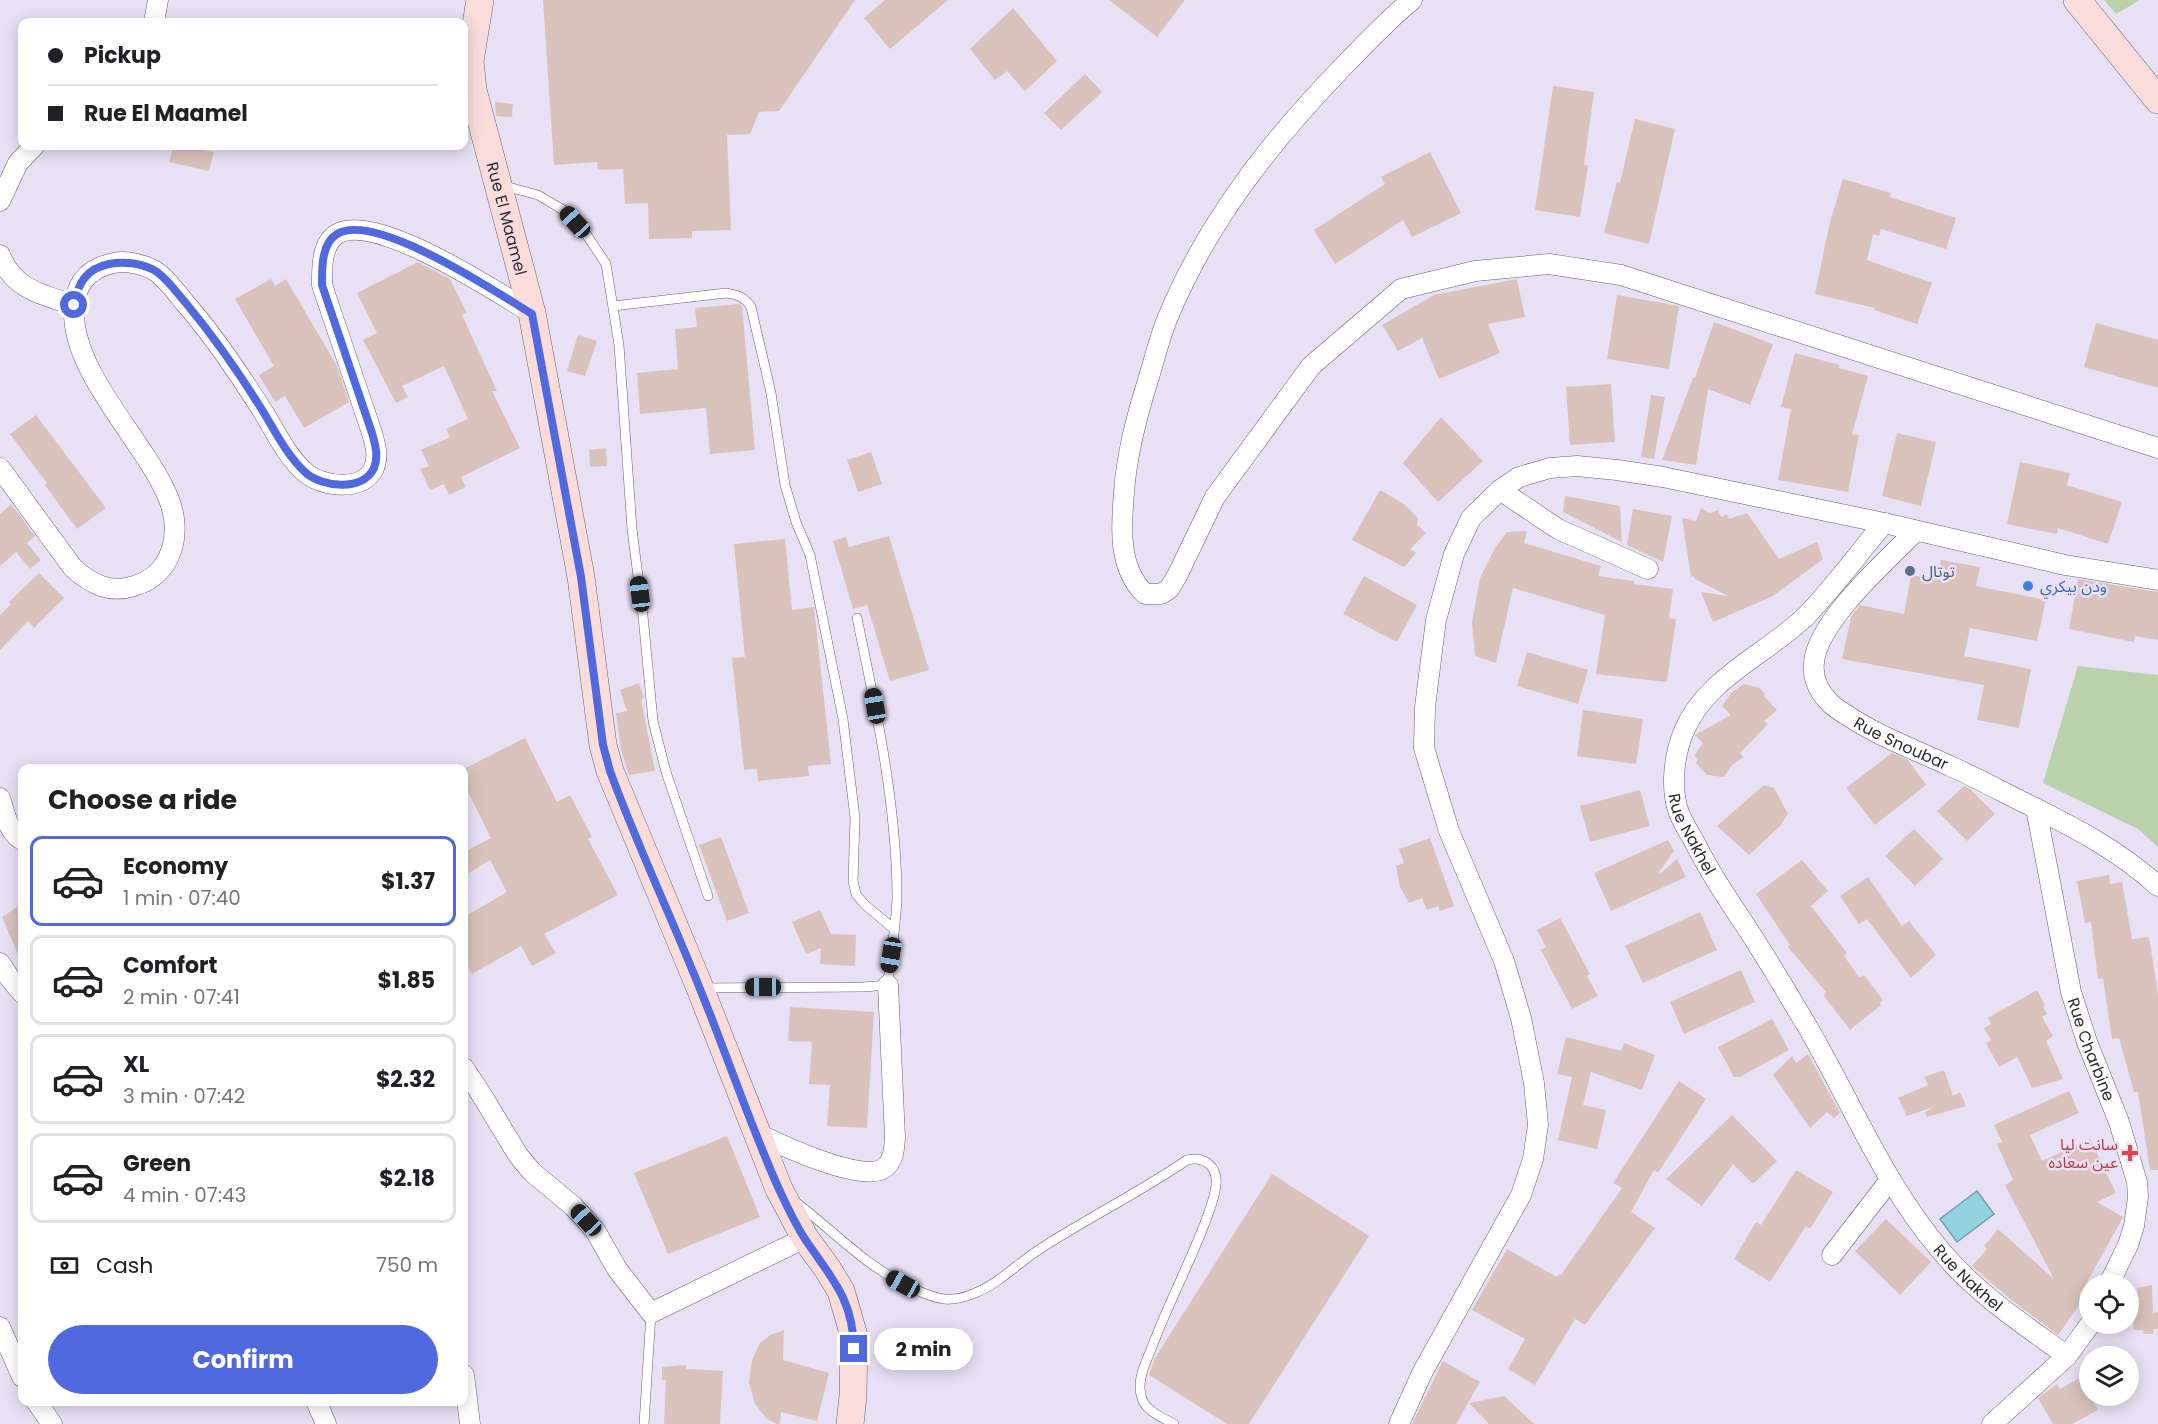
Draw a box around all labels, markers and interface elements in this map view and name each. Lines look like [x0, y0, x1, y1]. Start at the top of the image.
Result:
text: Pickup [84, 40, 161, 71]
text: Rue El Maamel [84, 98, 248, 129]
street label: Rue El Maamel [481, 160, 533, 278]
car [556, 203, 594, 241]
route start [60, 291, 87, 318]
place label: توتال [1922, 560, 1955, 583]
marker: توتال [1903, 564, 1917, 578]
car [629, 575, 651, 613]
place label: ودن بيكري [2040, 575, 2107, 599]
marker: ودن بيكري [2021, 579, 2035, 593]
car [863, 687, 887, 725]
street label: Rue Snoubar [1849, 711, 1952, 776]
text: Choose a ride [48, 781, 237, 818]
street label: Rue Nakhel [1663, 792, 1721, 879]
text: Economy [123, 851, 228, 882]
icon: car [51, 854, 105, 908]
text: $1.37 [381, 866, 435, 897]
text: 1 min · 07:40 [123, 884, 241, 912]
car [879, 936, 903, 974]
text: Comfort [123, 950, 217, 981]
icon: car [51, 953, 105, 1007]
text: $1.85 [377, 965, 435, 996]
car [745, 978, 781, 996]
text: 2 min · 07:41 [123, 983, 240, 1011]
street label: Rue Charbine [2062, 995, 2120, 1105]
text: XL [123, 1049, 149, 1080]
icon: car [51, 1052, 105, 1106]
text: $2.32 [376, 1064, 435, 1095]
text: 3 min · 07:42 [123, 1082, 245, 1110]
place label: سانت ليا عين سعاده [2048, 1133, 2118, 1174]
marker: سانت ليا عين سعاده [2123, 1146, 2137, 1160]
text: Green [123, 1148, 191, 1179]
icon: car [51, 1151, 105, 1205]
text: $2.18 [379, 1163, 435, 1194]
text: 4 min · 07:43 [123, 1181, 246, 1209]
car [567, 1201, 605, 1239]
street label: Rue Nakhel [1928, 1239, 2008, 1317]
icon: cash [48, 1249, 81, 1282]
text: Cash [96, 1250, 153, 1281]
text: 750 m [376, 1251, 438, 1279]
car [883, 1267, 923, 1301]
map controls [2079, 1274, 2139, 1406]
button: locate [2079, 1274, 2139, 1334]
button: Confirm [48, 1325, 438, 1394]
callout: 2 min [875, 1328, 974, 1370]
route end [840, 1335, 867, 1362]
text: 2 min [895, 1335, 952, 1363]
button: layers [2079, 1346, 2139, 1406]

